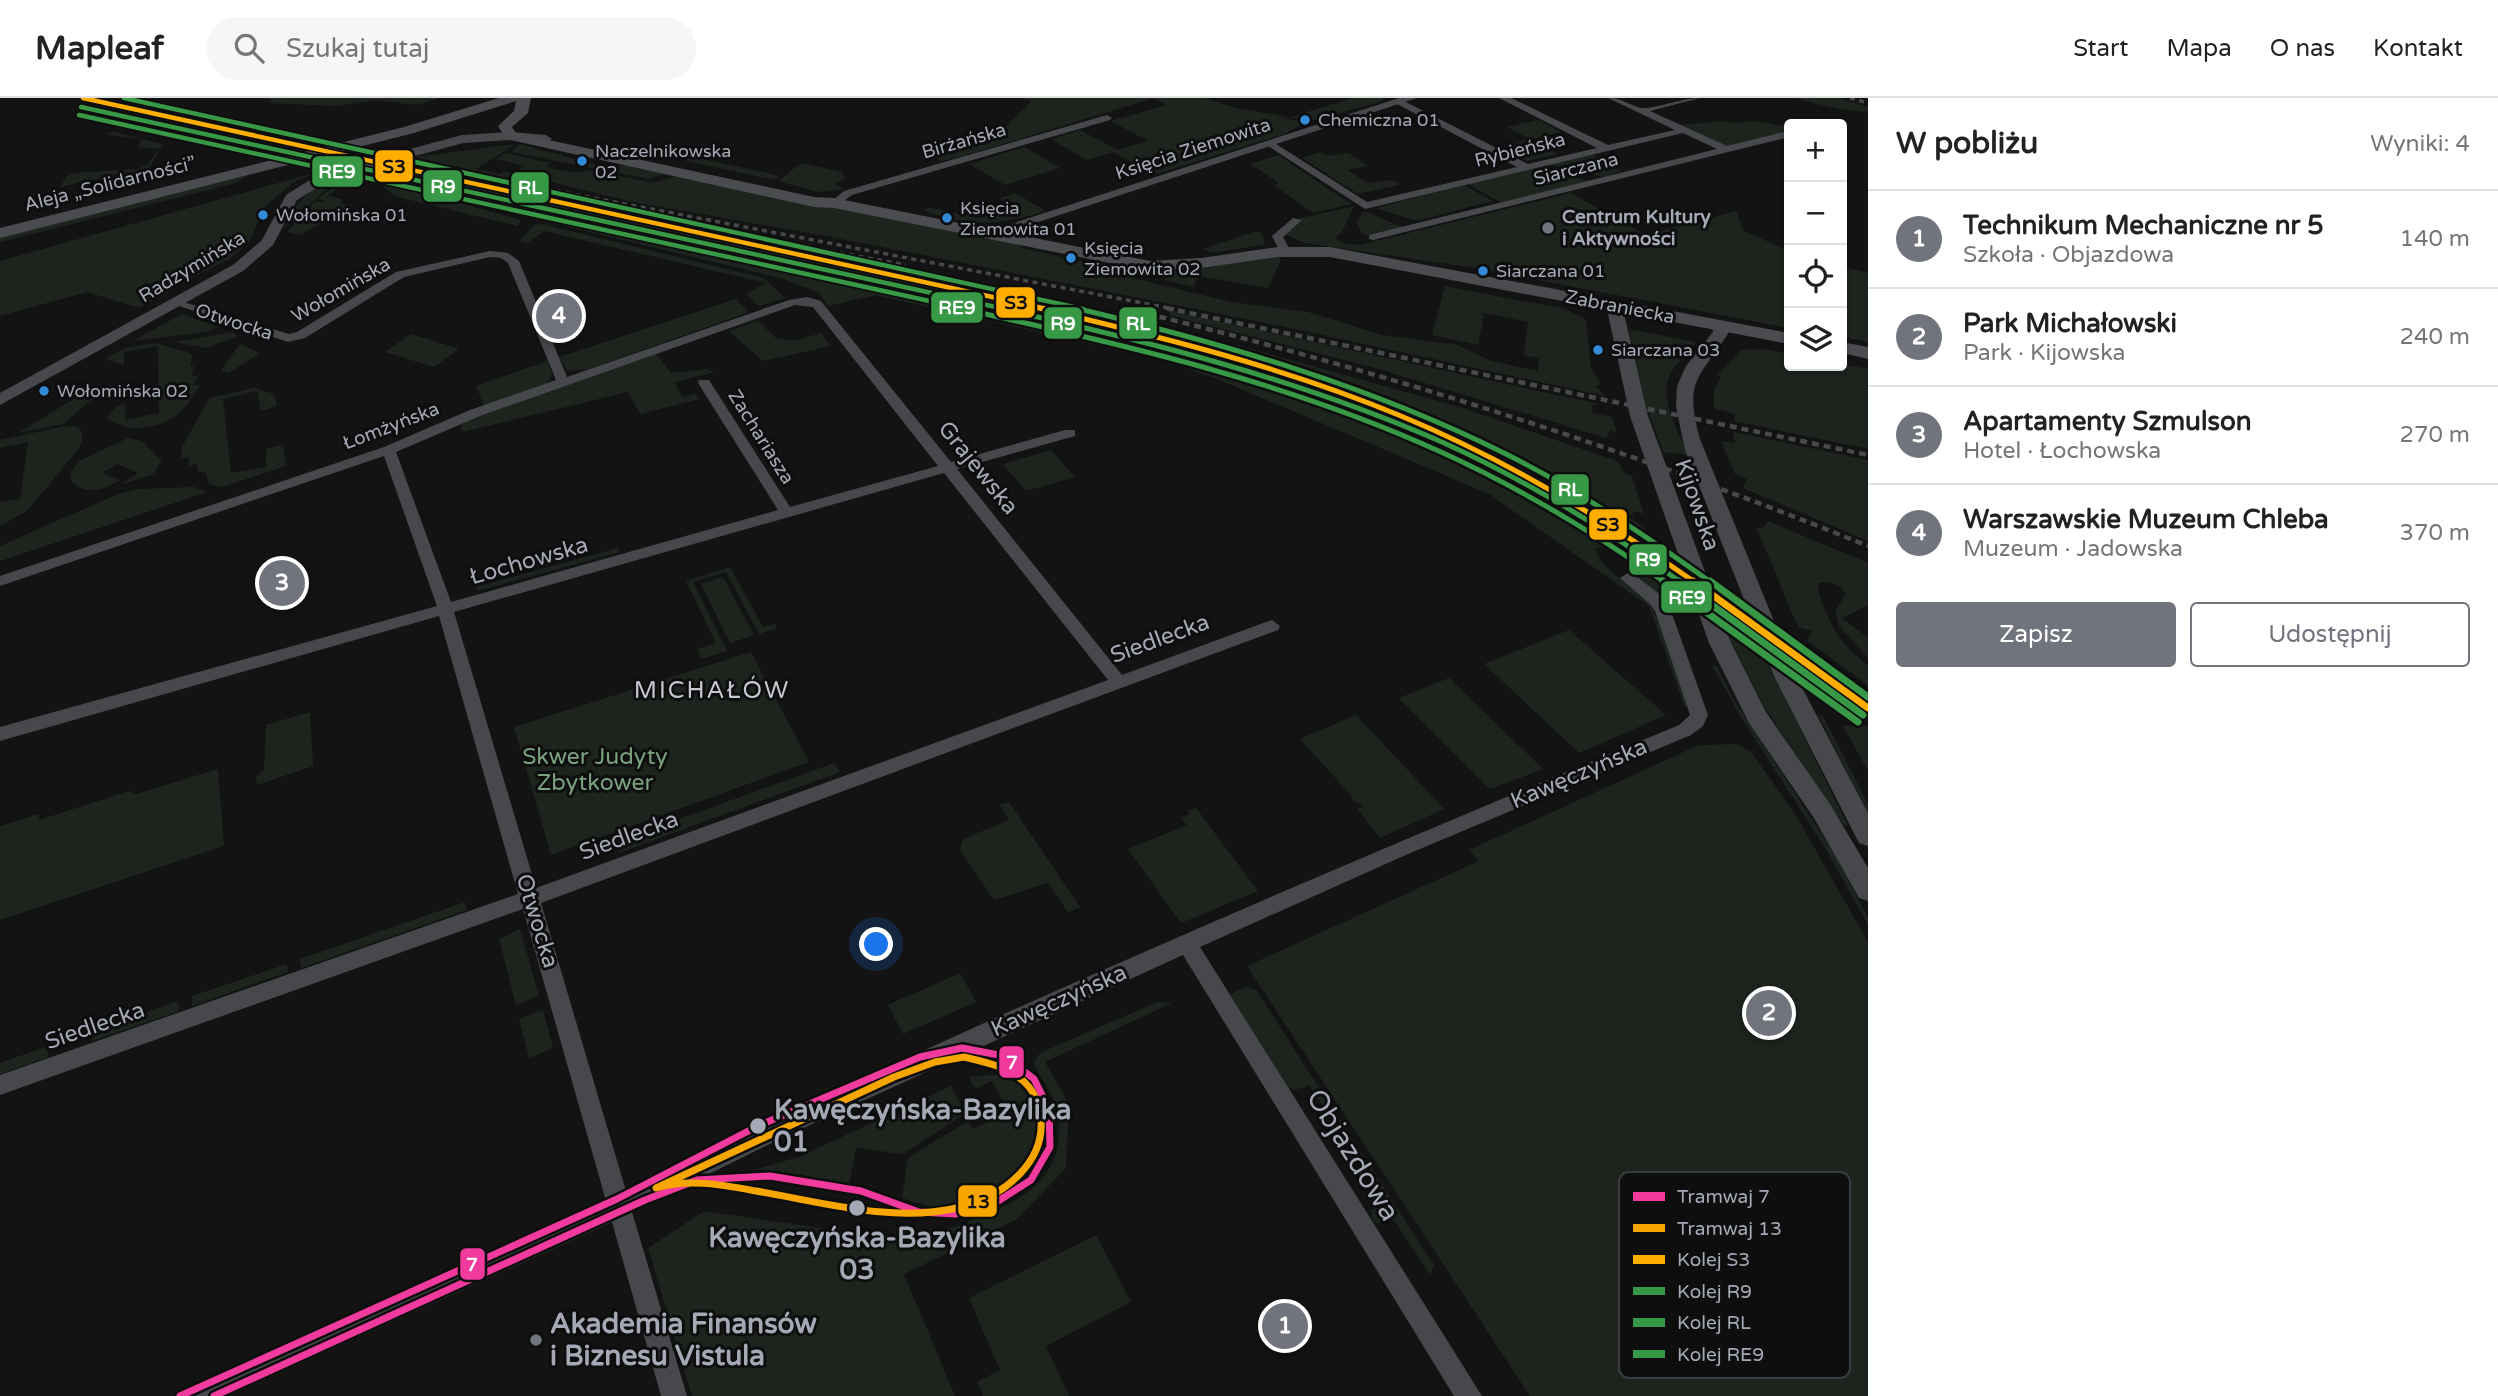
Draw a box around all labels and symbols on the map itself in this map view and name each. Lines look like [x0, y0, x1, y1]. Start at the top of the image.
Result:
place label: Chemiczna 01 [1318, 109, 1440, 131]
marker: Chemiczna 01 [1298, 113, 1312, 127]
street label: Księcia Ziemowita [1113, 114, 1273, 184]
street label: Birżańska [919, 118, 1009, 164]
street label: Rybieńska [1472, 128, 1568, 172]
place label: Naczelnikowska 02 [595, 140, 731, 183]
street label: Siarczana [1531, 148, 1621, 190]
line badge: S3 [374, 149, 414, 183]
street label: Aleja „Solidarności” [22, 152, 198, 216]
marker: Naczelnikowska 02 [575, 154, 589, 168]
line badge: RE9 [311, 155, 364, 188]
text: S3 [382, 156, 406, 178]
text: RE9 [318, 161, 356, 183]
line badge: R9 [422, 169, 463, 203]
line badge: RL [510, 171, 550, 204]
text: R9 [430, 176, 456, 198]
text: RL [518, 177, 543, 199]
place label: Księcia Ziemowita 01 [960, 197, 1077, 240]
place label: Wołomińska 01 [276, 204, 408, 226]
place label: Centrum Kultury i Aktywności [1562, 206, 1712, 251]
marker: Wołomińska 01 [256, 208, 270, 222]
marker: Księcia Ziemowita 01 [940, 211, 954, 225]
marker: Centrum Kultury i Aktywności [1540, 220, 1556, 236]
street label: Radzymińska [135, 227, 249, 307]
place label: Księcia Ziemowita 02 [1084, 237, 1201, 280]
marker: Księcia Ziemowita 02 [1064, 251, 1078, 265]
street label: Wołomińska [288, 253, 394, 327]
place label: Siarczana 01 [1496, 260, 1605, 282]
marker: Siarczana 01 [1476, 264, 1490, 278]
line badge: S3 [995, 286, 1036, 319]
street label: Zabraniecka [1564, 286, 1676, 328]
pin: 4 [536, 290, 582, 342]
line badge: RE9 [930, 291, 984, 324]
text: S3 [1004, 292, 1028, 314]
text: RE9 [938, 297, 976, 319]
street label: Otwocka [193, 299, 275, 345]
line badge: R9 [1043, 306, 1083, 340]
line badge: RL [1118, 306, 1158, 340]
text: R9 [1050, 313, 1076, 335]
text: RL [1126, 313, 1151, 335]
place label: Siarczana 03 [1611, 339, 1720, 361]
marker: Siarczana 03 [1591, 343, 1605, 357]
place label: Wołomińska 02 [57, 380, 189, 402]
marker: Wołomińska 02 [37, 384, 51, 398]
street label: Zachariasza [723, 386, 799, 488]
street label: Łomżyńska [340, 398, 442, 454]
street label: Grajewska [932, 416, 1024, 520]
street label: Kijowska [1668, 455, 1726, 555]
line badge: RL [1550, 473, 1590, 506]
text: RL [1558, 479, 1583, 501]
line badge: S3 [1588, 508, 1628, 541]
text: S3 [1596, 514, 1620, 536]
street label: Łochowska [467, 531, 591, 591]
line badge: R9 [1628, 543, 1668, 576]
text: R9 [1635, 549, 1661, 571]
pin: 3 [259, 557, 305, 609]
line badge: RE9 [1660, 580, 1713, 614]
text: RE9 [1668, 587, 1706, 609]
street label: Siedlecka [1107, 608, 1213, 670]
district label: MICHAŁÓW [634, 675, 790, 705]
street label: Kawęczyńska [1507, 733, 1651, 815]
park label: Skwer Judyty Zbytkower [522, 743, 668, 797]
street label: Siedlecka [576, 805, 682, 867]
street label: Otwocka [509, 871, 565, 971]
your location [859, 927, 893, 961]
street label: Kawęczyńska [987, 959, 1131, 1043]
pin: 2 [1746, 987, 1792, 1039]
street label: Siedlecka [42, 996, 148, 1056]
line badge: 7 [998, 1045, 1025, 1079]
text: 7 [1006, 1052, 1018, 1074]
street label: Objazdowa [1299, 1083, 1407, 1227]
place label: Kawęczyńska-Bazylika 01 [774, 1093, 1071, 1159]
marker: Kawęczyńska-Bazylika 01 [748, 1116, 768, 1136]
legend [1619, 1172, 1850, 1378]
line badge: 13 [957, 1184, 998, 1218]
text: Tramwaj 7 [1677, 1186, 1770, 1208]
text: 13 [966, 1191, 990, 1213]
marker: Kawęczyńska-Bazylika 03 [847, 1198, 867, 1218]
text: Tramwaj 13 [1677, 1218, 1782, 1240]
place label: Kawęczyńska-Bazylika 03 [708, 1221, 1006, 1287]
line badge: 7 [459, 1247, 486, 1281]
text: Kolej S3 [1677, 1249, 1750, 1271]
text: 7 [466, 1254, 478, 1276]
text: Kolej R9 [1677, 1281, 1752, 1303]
pin: 1 [1262, 1300, 1308, 1352]
place label: Akademia Finansów i Biznesu Vistula [550, 1307, 817, 1373]
text: Kolej RL [1677, 1312, 1751, 1334]
marker: Akademia Finansów i Biznesu Vistula [528, 1332, 544, 1348]
text: Kolej RE9 [1677, 1344, 1764, 1366]

